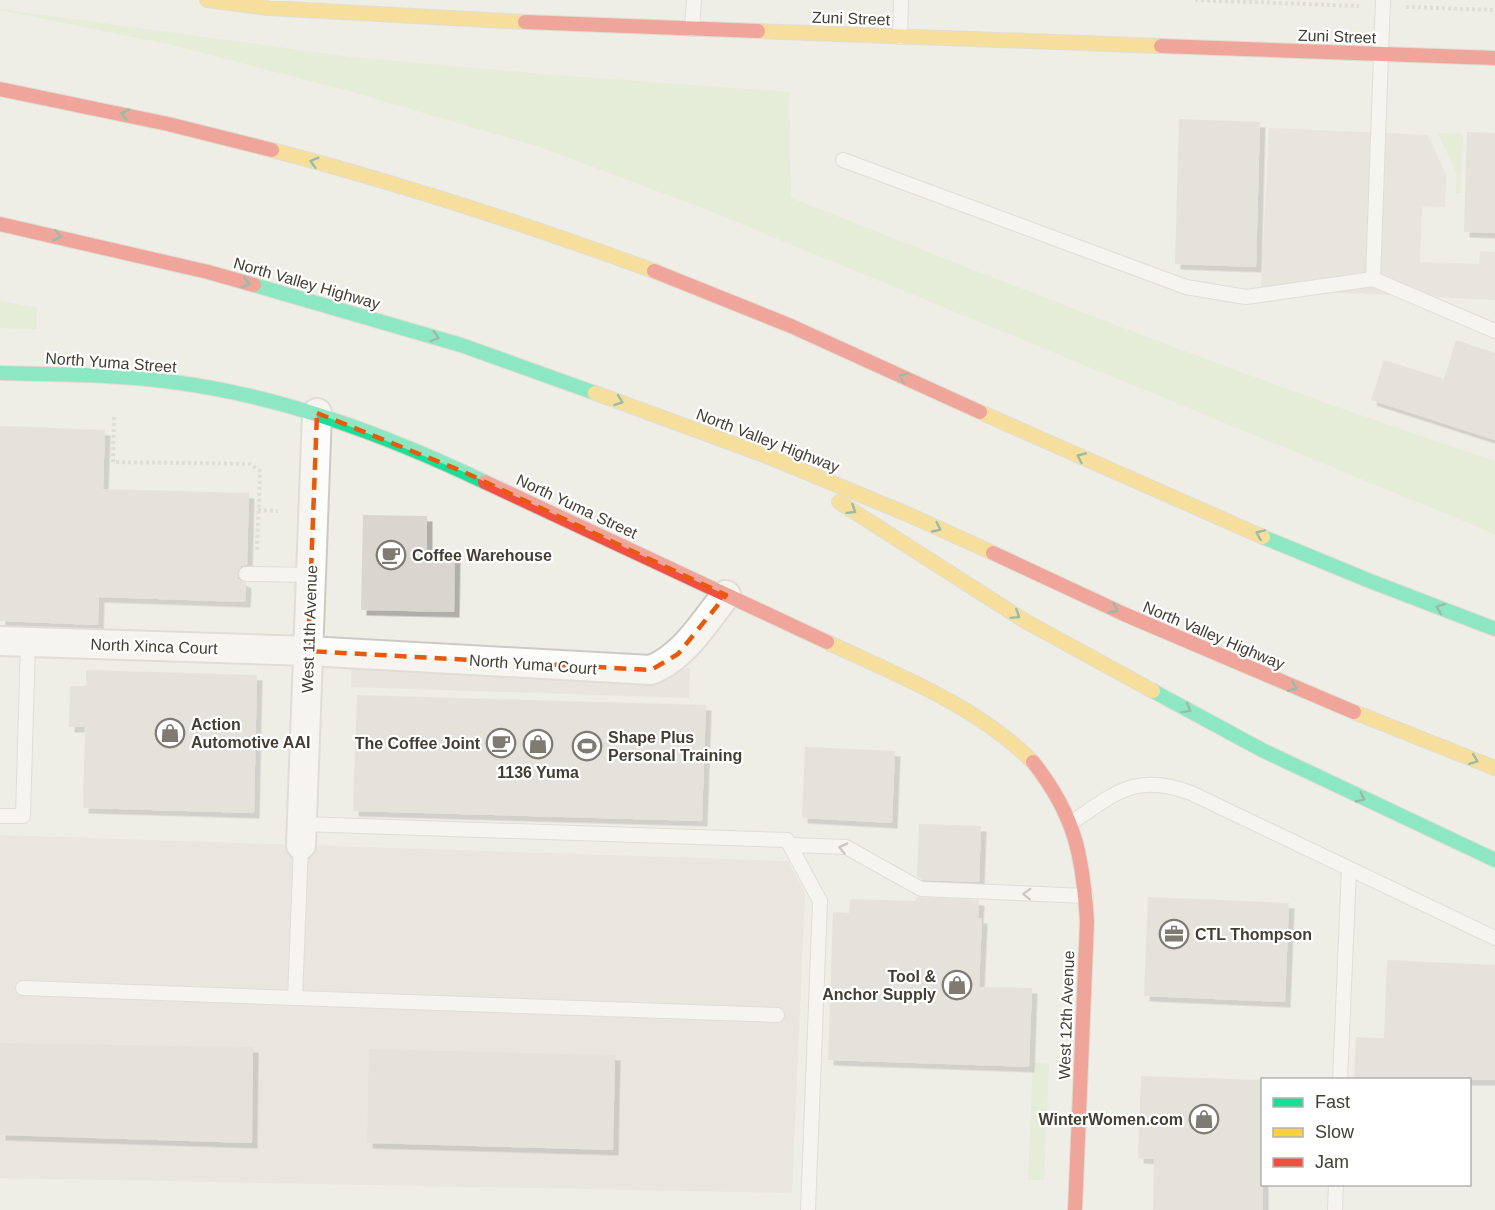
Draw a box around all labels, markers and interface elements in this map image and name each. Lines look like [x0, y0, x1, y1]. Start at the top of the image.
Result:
street label: Zuni Street [812, 9, 891, 28]
street label: Zuni Street [1298, 27, 1377, 46]
one-way arrow [120, 108, 130, 121]
one-way arrow [309, 156, 319, 169]
one-way arrow [52, 229, 62, 242]
street label: North Valley Highway [232, 254, 382, 313]
one-way arrow [241, 276, 251, 288]
one-way arrow [429, 330, 440, 342]
street label: North Yuma Street [45, 349, 178, 376]
one-way arrow [899, 372, 910, 384]
one-way arrow [613, 394, 624, 407]
street label: North Valley Highway [694, 405, 842, 476]
one-way arrow [1076, 452, 1087, 464]
street label: North Yuma Street [514, 471, 640, 542]
one-way arrow [846, 503, 856, 515]
one-way arrow [931, 520, 942, 532]
one-way arrow [1255, 529, 1266, 541]
cafe icon: Coffee Warehouse [375, 539, 407, 571]
place label: Coffee Warehouse [412, 547, 552, 564]
street label: West 11th Avenue [299, 565, 320, 693]
street label: North Valley Highway [1141, 598, 1287, 673]
one-way arrow [1108, 602, 1119, 614]
one-way arrow [1436, 603, 1446, 616]
one-way arrow [1009, 608, 1020, 619]
street label: North Xinca Court [90, 636, 218, 657]
street label: North Yuma Court [469, 652, 598, 677]
one-way arrow [1287, 680, 1298, 692]
one-way arrow [1181, 702, 1191, 713]
place label: Action Automotive AAI [191, 716, 310, 751]
shop icon: Action Automotive AAI [154, 717, 186, 749]
cafe icon: The Coffee Joint [485, 727, 517, 759]
shop icon: 1136 Yuma [522, 728, 554, 760]
place label: Shape Plus Personal Training [608, 729, 742, 764]
sports icon: Shape Plus Personal Training [571, 730, 603, 762]
place label: The Coffee Joint [355, 735, 481, 752]
one-way arrow [1468, 753, 1479, 765]
place label: 1136 Yuma [497, 764, 579, 781]
one-way arrow [1354, 790, 1365, 802]
one-way arrow [838, 843, 848, 856]
one-way arrow [1023, 887, 1032, 900]
office icon: CTL Thompson [1158, 918, 1190, 950]
place label: CTL Thompson [1195, 926, 1312, 943]
street label: West 12th Avenue [1056, 950, 1077, 1080]
place label: Tool & Anchor Supply [822, 968, 936, 1003]
shop icon: Tool & Anchor Supply [941, 969, 973, 1001]
legend [1261, 1078, 1471, 1186]
text: Fast [1315, 1092, 1350, 1112]
shop icon: WinterWomen.com [1188, 1103, 1220, 1135]
place label: WinterWomen.com [1039, 1111, 1183, 1128]
text: Slow [1315, 1122, 1355, 1142]
text: Jam [1315, 1152, 1349, 1172]

